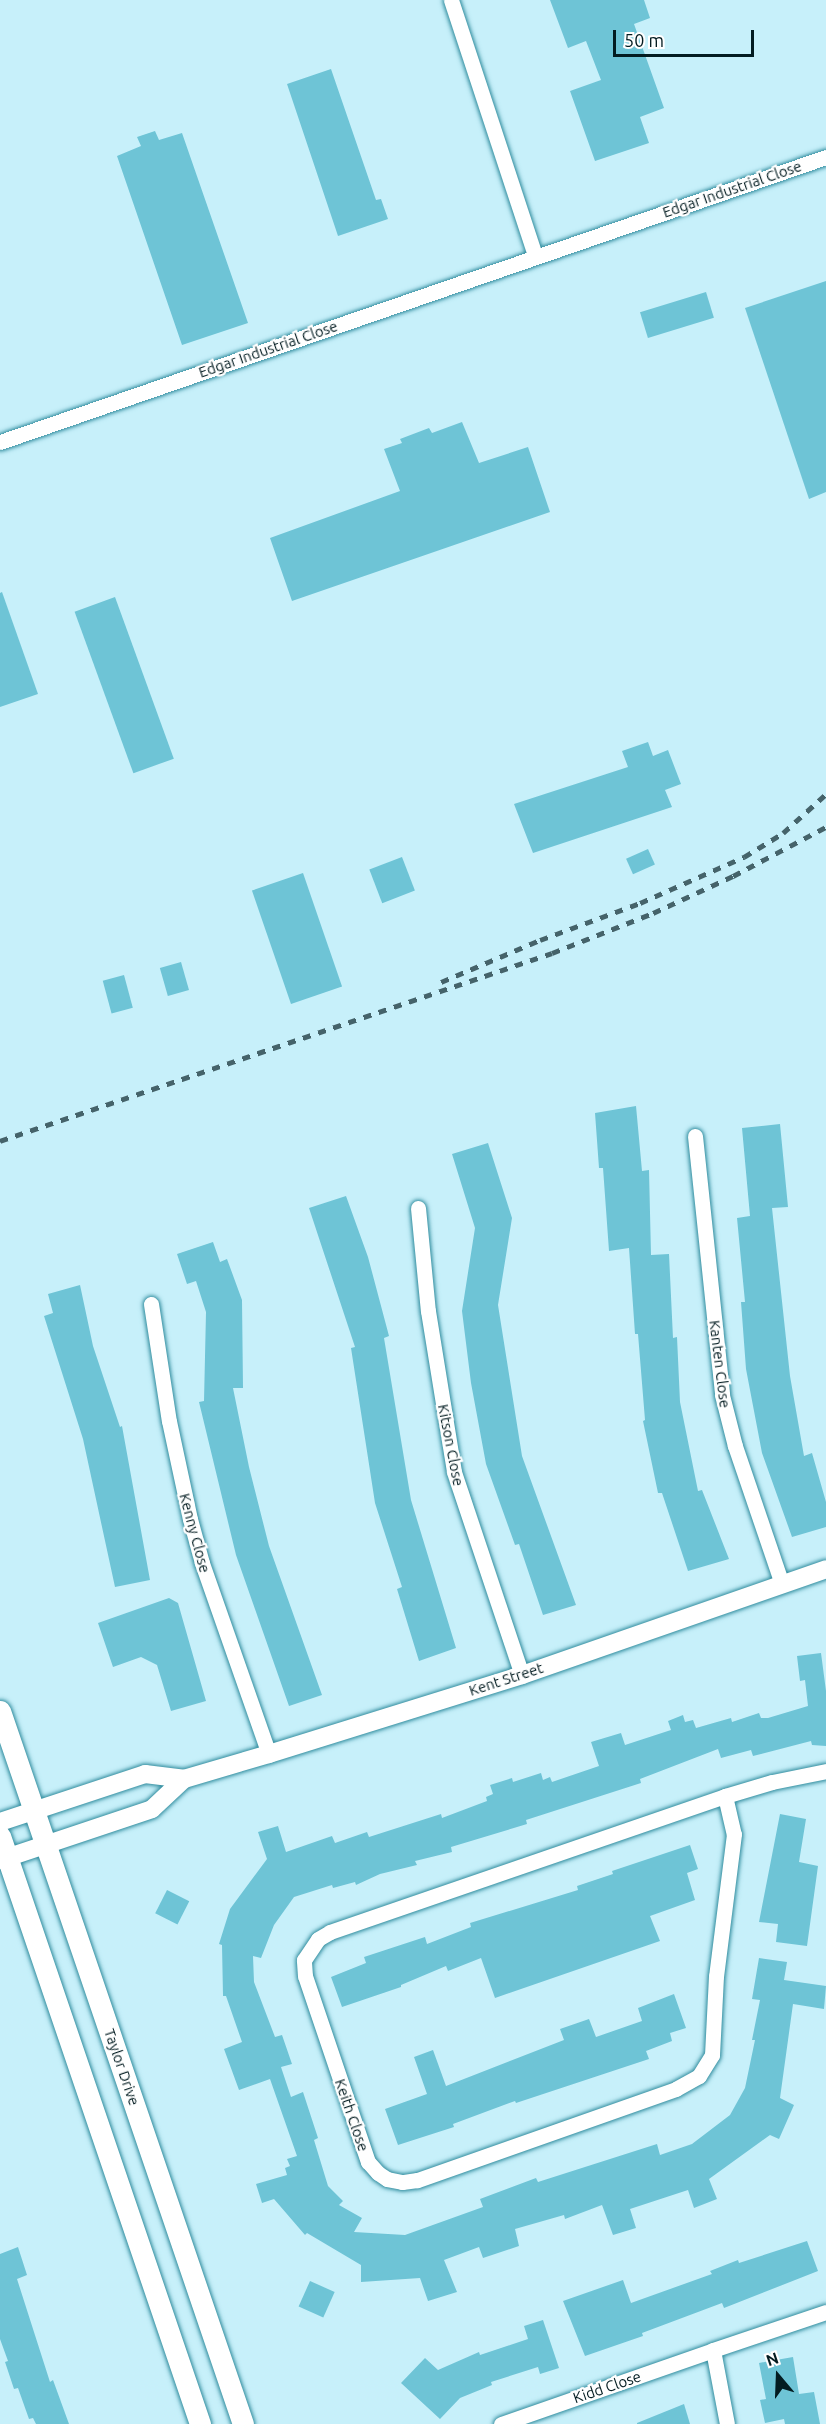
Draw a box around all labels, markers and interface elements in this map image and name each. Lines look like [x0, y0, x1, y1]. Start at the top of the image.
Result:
scale bar [616, 18, 757, 56]
text: 50 m [624, 30, 664, 50]
street label: Edgar Industrial Close [660, 157, 804, 221]
street label: Edgar Industrial Close [196, 317, 340, 381]
street label: Kanten Close [706, 1319, 734, 1409]
street label: Kitson Close [434, 1403, 468, 1487]
street label: Kenny Close [176, 1491, 214, 1575]
street label: Kent Street [467, 1659, 545, 1699]
street label: Taylor Drive [100, 2026, 144, 2108]
street label: Keith Close [331, 2076, 373, 2154]
north arrow [748, 2346, 808, 2406]
text: N [764, 2349, 781, 2369]
street label: Kidd Close [571, 2367, 643, 2407]

